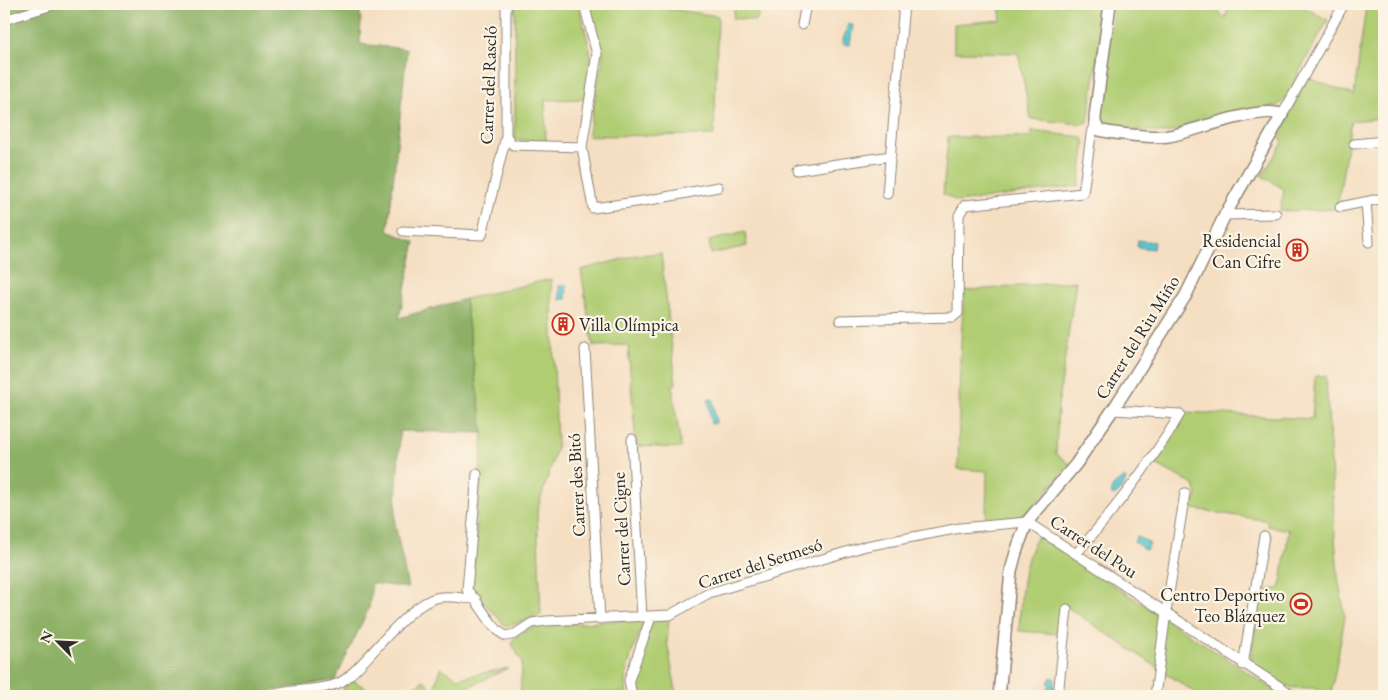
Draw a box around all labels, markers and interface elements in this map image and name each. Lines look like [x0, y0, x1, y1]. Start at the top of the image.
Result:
street label: Carrer del Rascló [474, 25, 502, 145]
place label: Residencial Can Cifre [1202, 229, 1281, 273]
building icon: Residencial Can Cifre [1285, 238, 1309, 262]
street label: Carrer del Riu Miño [1090, 271, 1184, 403]
building icon: Villa Olímpica [551, 312, 575, 336]
place label: Villa Olímpica [579, 313, 680, 336]
street label: Carrer des Bitó [562, 433, 590, 537]
street label: Carrer del Cigne [607, 471, 635, 587]
street label: Carrer del Pou [1046, 509, 1143, 583]
street label: Carrer del Setmesó [695, 532, 825, 594]
place label: Centro Deportivo Teo Blázquez [1160, 583, 1285, 627]
sports icon: Centro Deportivo Teo Blázquez [1289, 592, 1313, 616]
north arrow [32, 618, 82, 668]
text: N [36, 627, 57, 646]

